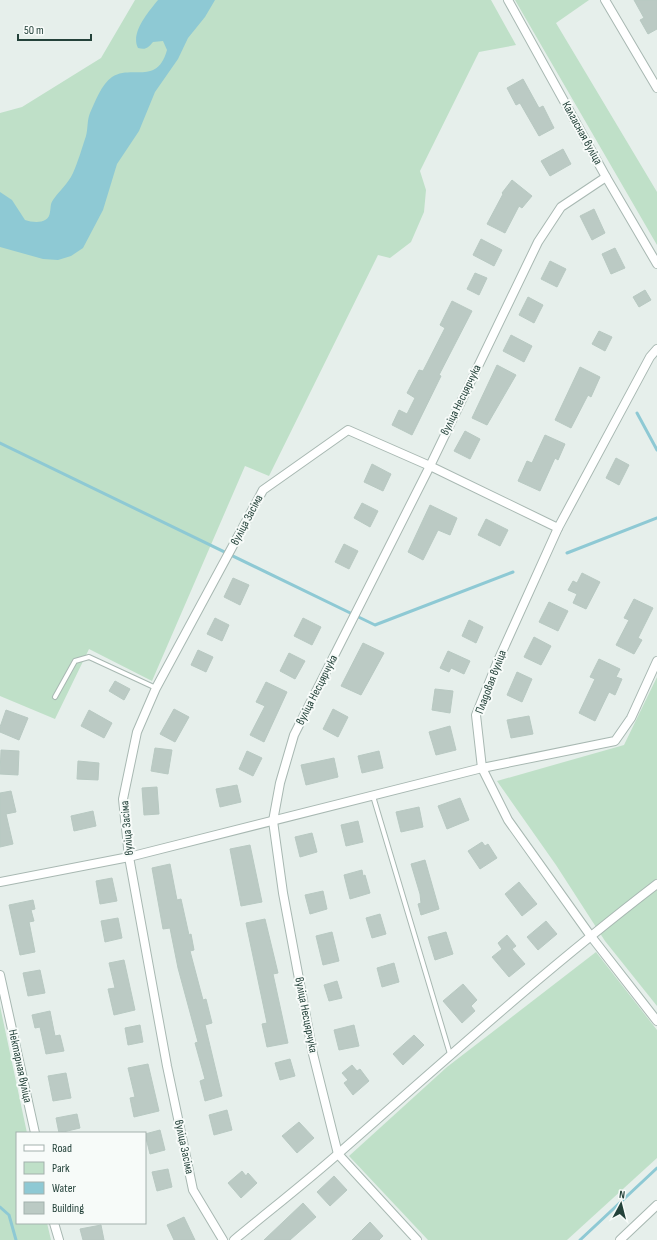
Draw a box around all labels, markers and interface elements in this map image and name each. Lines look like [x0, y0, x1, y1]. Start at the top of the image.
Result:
scale bar [18, 16, 91, 42]
text: 50 m [24, 23, 44, 38]
street label: Калгасная вуліца [558, 99, 606, 168]
street label: вуліца Несцярчука [437, 362, 485, 438]
street label: вуліца Засіма [227, 492, 267, 548]
street label: Пладовая вуліца [472, 648, 510, 716]
street label: вуліца Несцярчука [293, 652, 341, 728]
street label: вуліца Засіма [117, 800, 137, 856]
street label: вуліца Несцярчука [291, 976, 321, 1054]
street label: Нектарная вуліца [5, 1028, 35, 1104]
street label: вуліца Засіма [171, 1119, 197, 1176]
legend [16, 1132, 146, 1224]
text: Road [52, 1141, 72, 1156]
text: Park [52, 1161, 70, 1176]
text: Water [52, 1181, 76, 1196]
north arrow [601, 1184, 641, 1224]
text: N [618, 1188, 626, 1201]
text: Building [52, 1201, 84, 1216]

